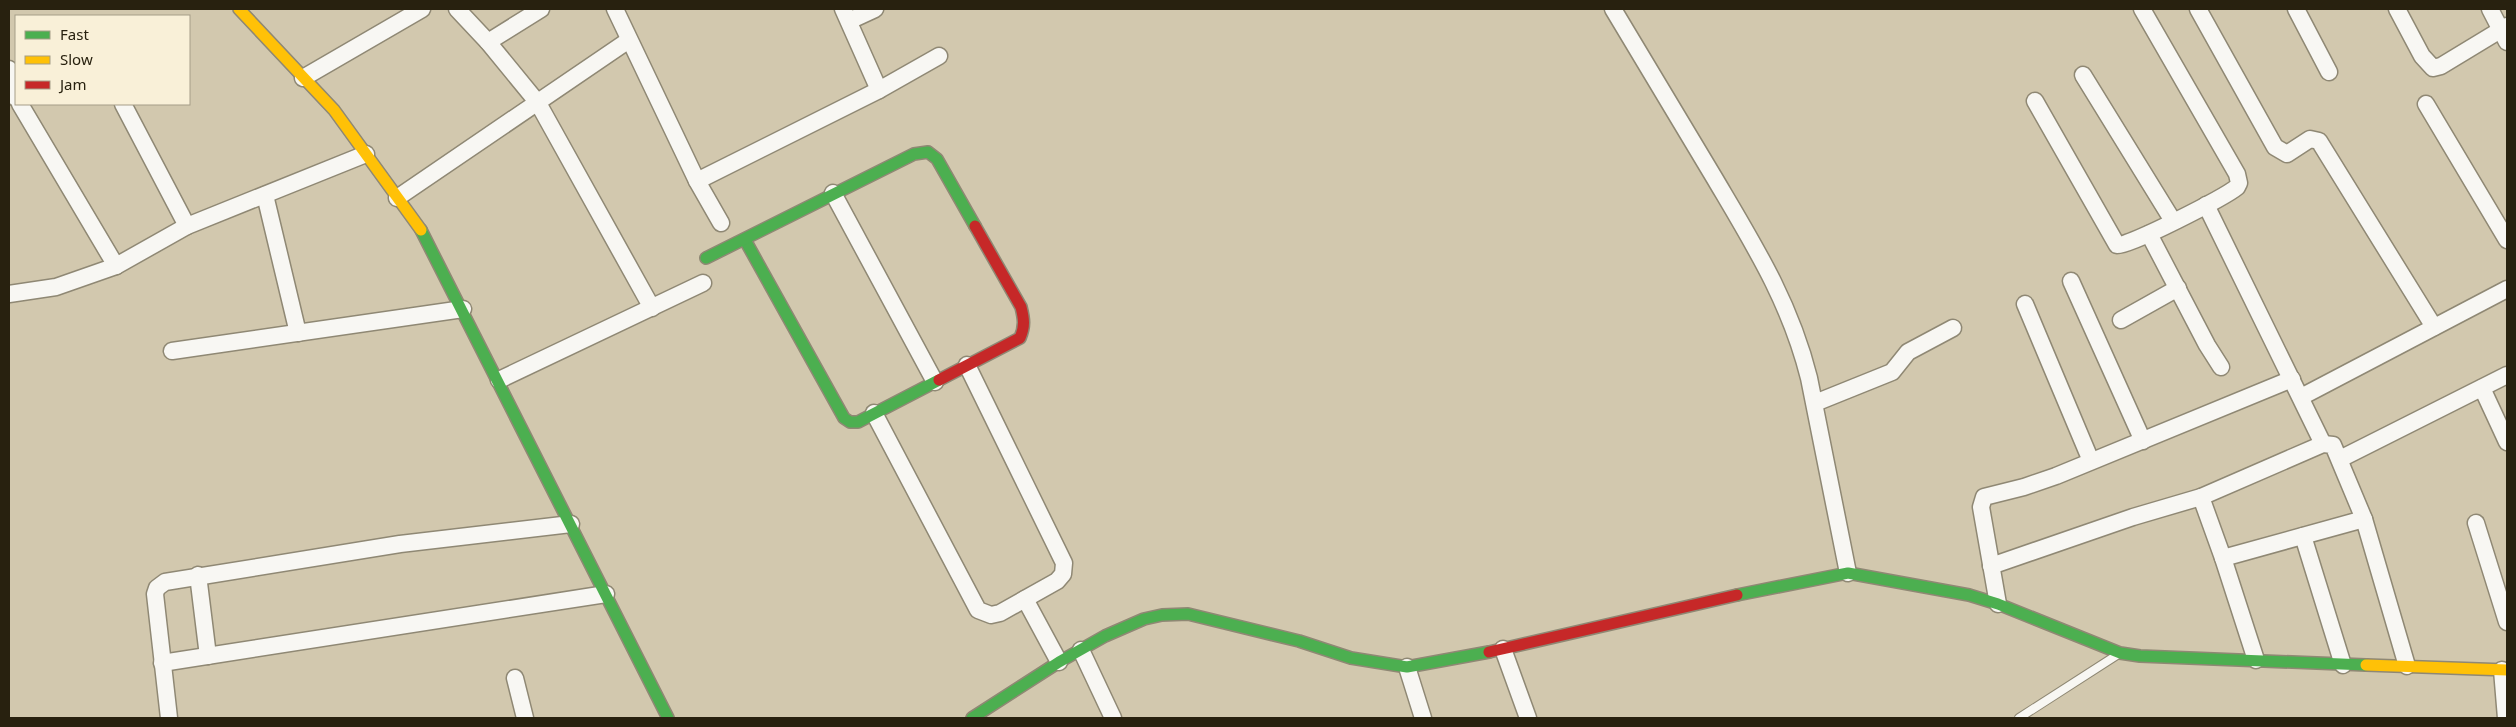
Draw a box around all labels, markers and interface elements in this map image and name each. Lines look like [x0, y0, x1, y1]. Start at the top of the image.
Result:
legend [15, 15, 190, 105]
text: Fast [60, 24, 89, 44]
text: Slow [60, 49, 93, 69]
text: Jam [58, 74, 87, 94]

